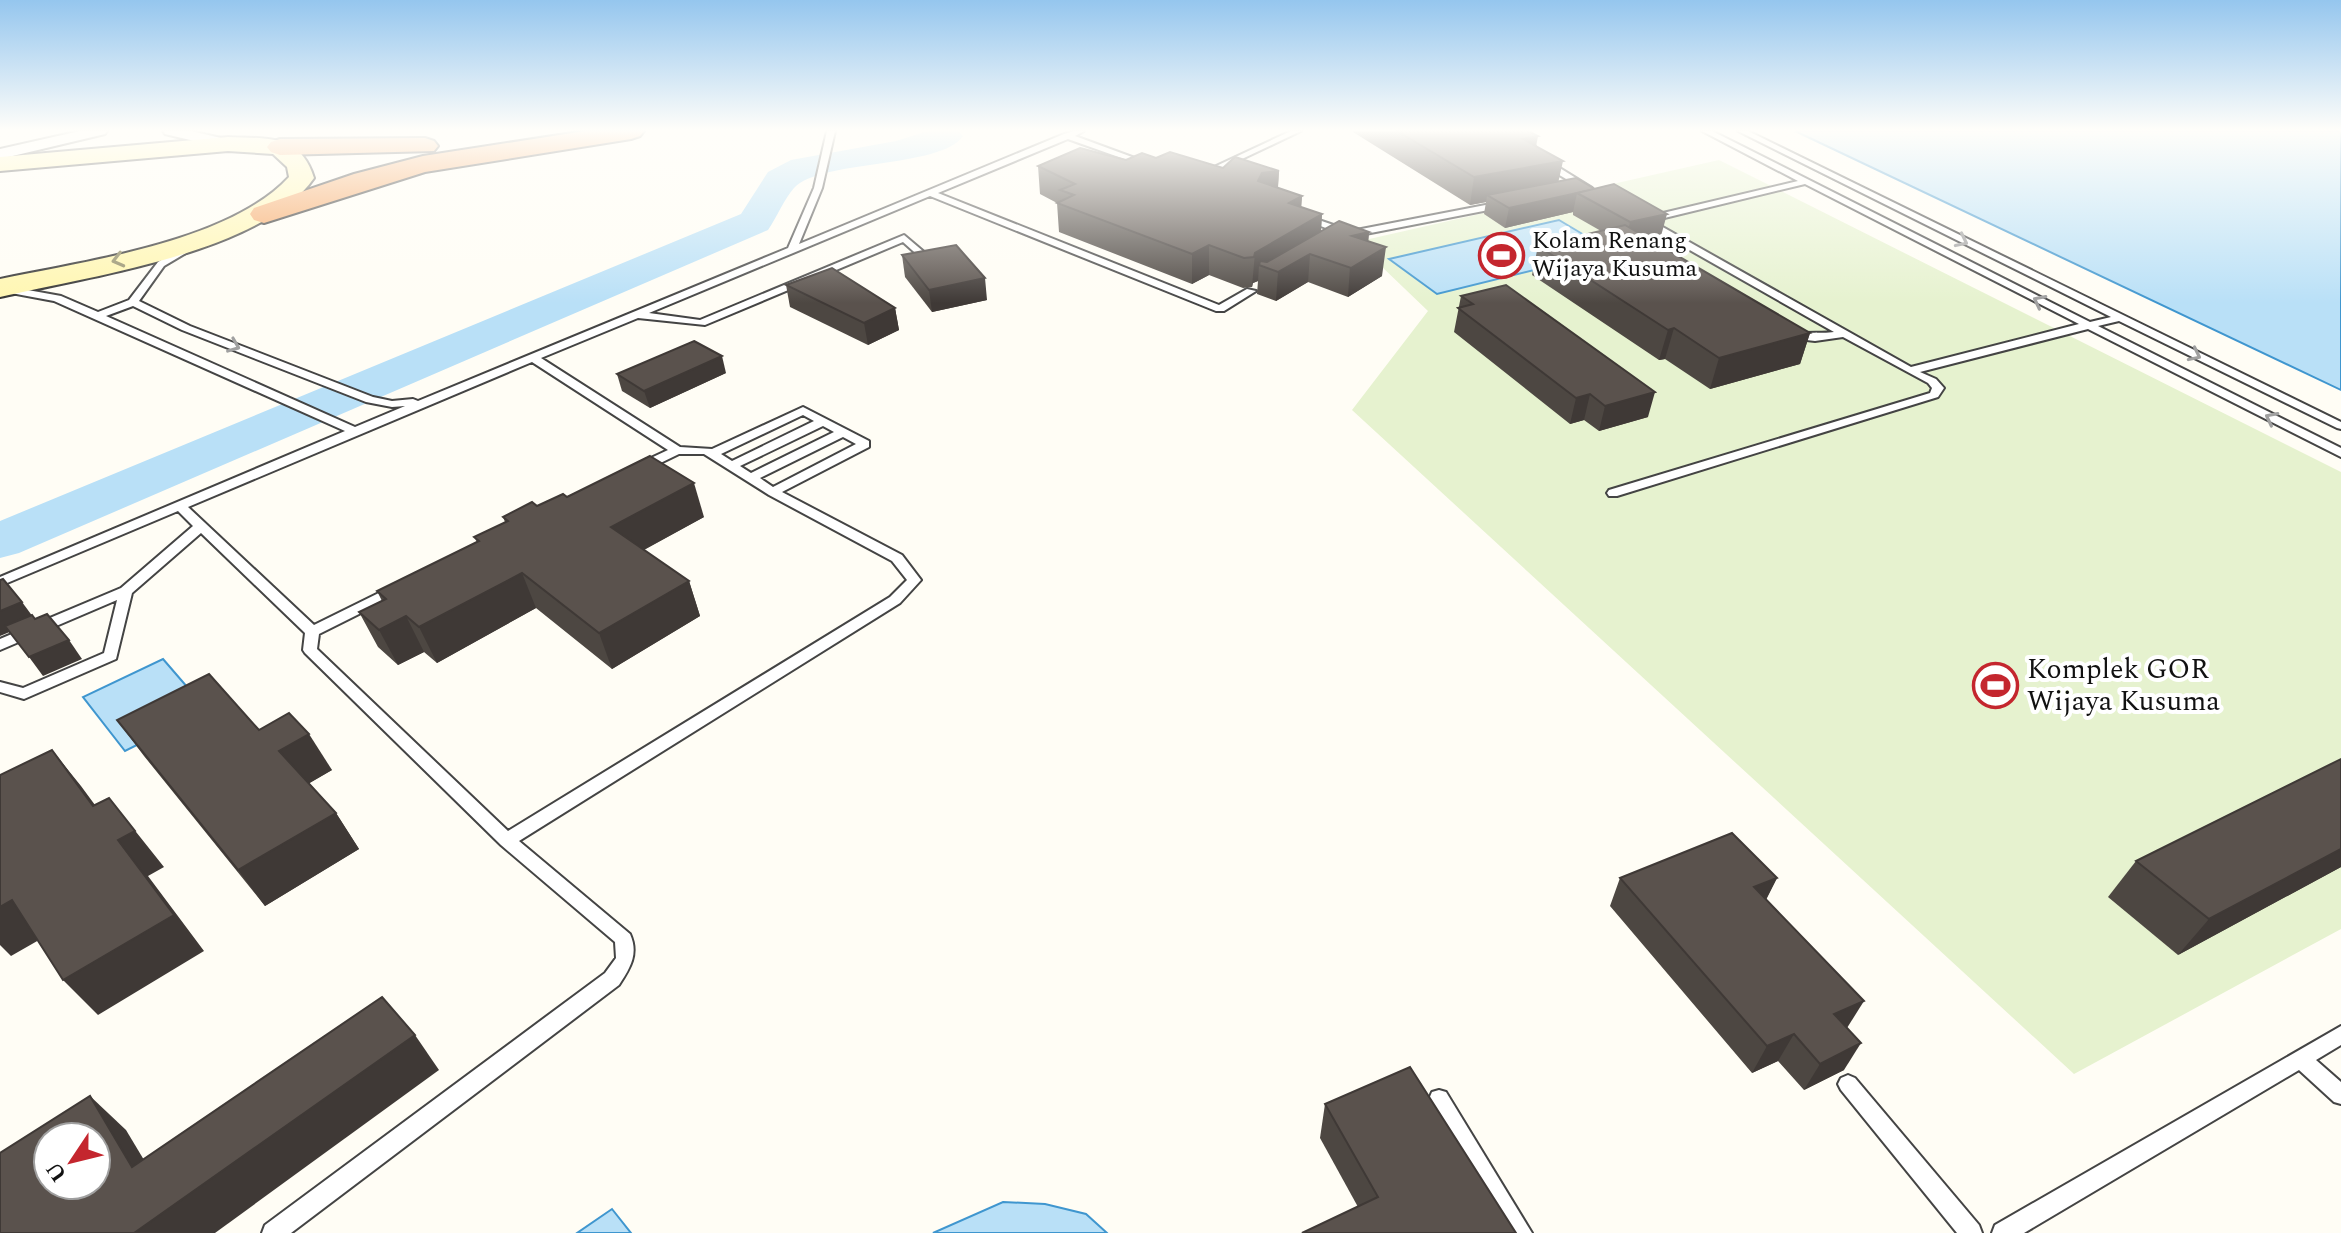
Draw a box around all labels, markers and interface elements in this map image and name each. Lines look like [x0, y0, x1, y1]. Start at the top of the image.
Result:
place label: Kolam Renang Wijaya Kusuma [1532, 223, 1698, 287]
sports icon: Kolam Renang Wijaya Kusuma [1477, 231, 1525, 279]
one-way arrow [1953, 231, 1968, 247]
one-way arrow [112, 251, 126, 268]
one-way arrow [2033, 295, 2048, 310]
one-way arrow [226, 337, 240, 353]
one-way arrow [2187, 345, 2201, 361]
one-way arrow [2265, 412, 2280, 427]
place label: Komplek GOR Wijaya Kusuma [2027, 648, 2220, 723]
sports icon: Komplek GOR Wijaya Kusuma [1972, 661, 2020, 709]
north arrow [32, 1121, 112, 1201]
text: U [38, 1155, 76, 1189]

